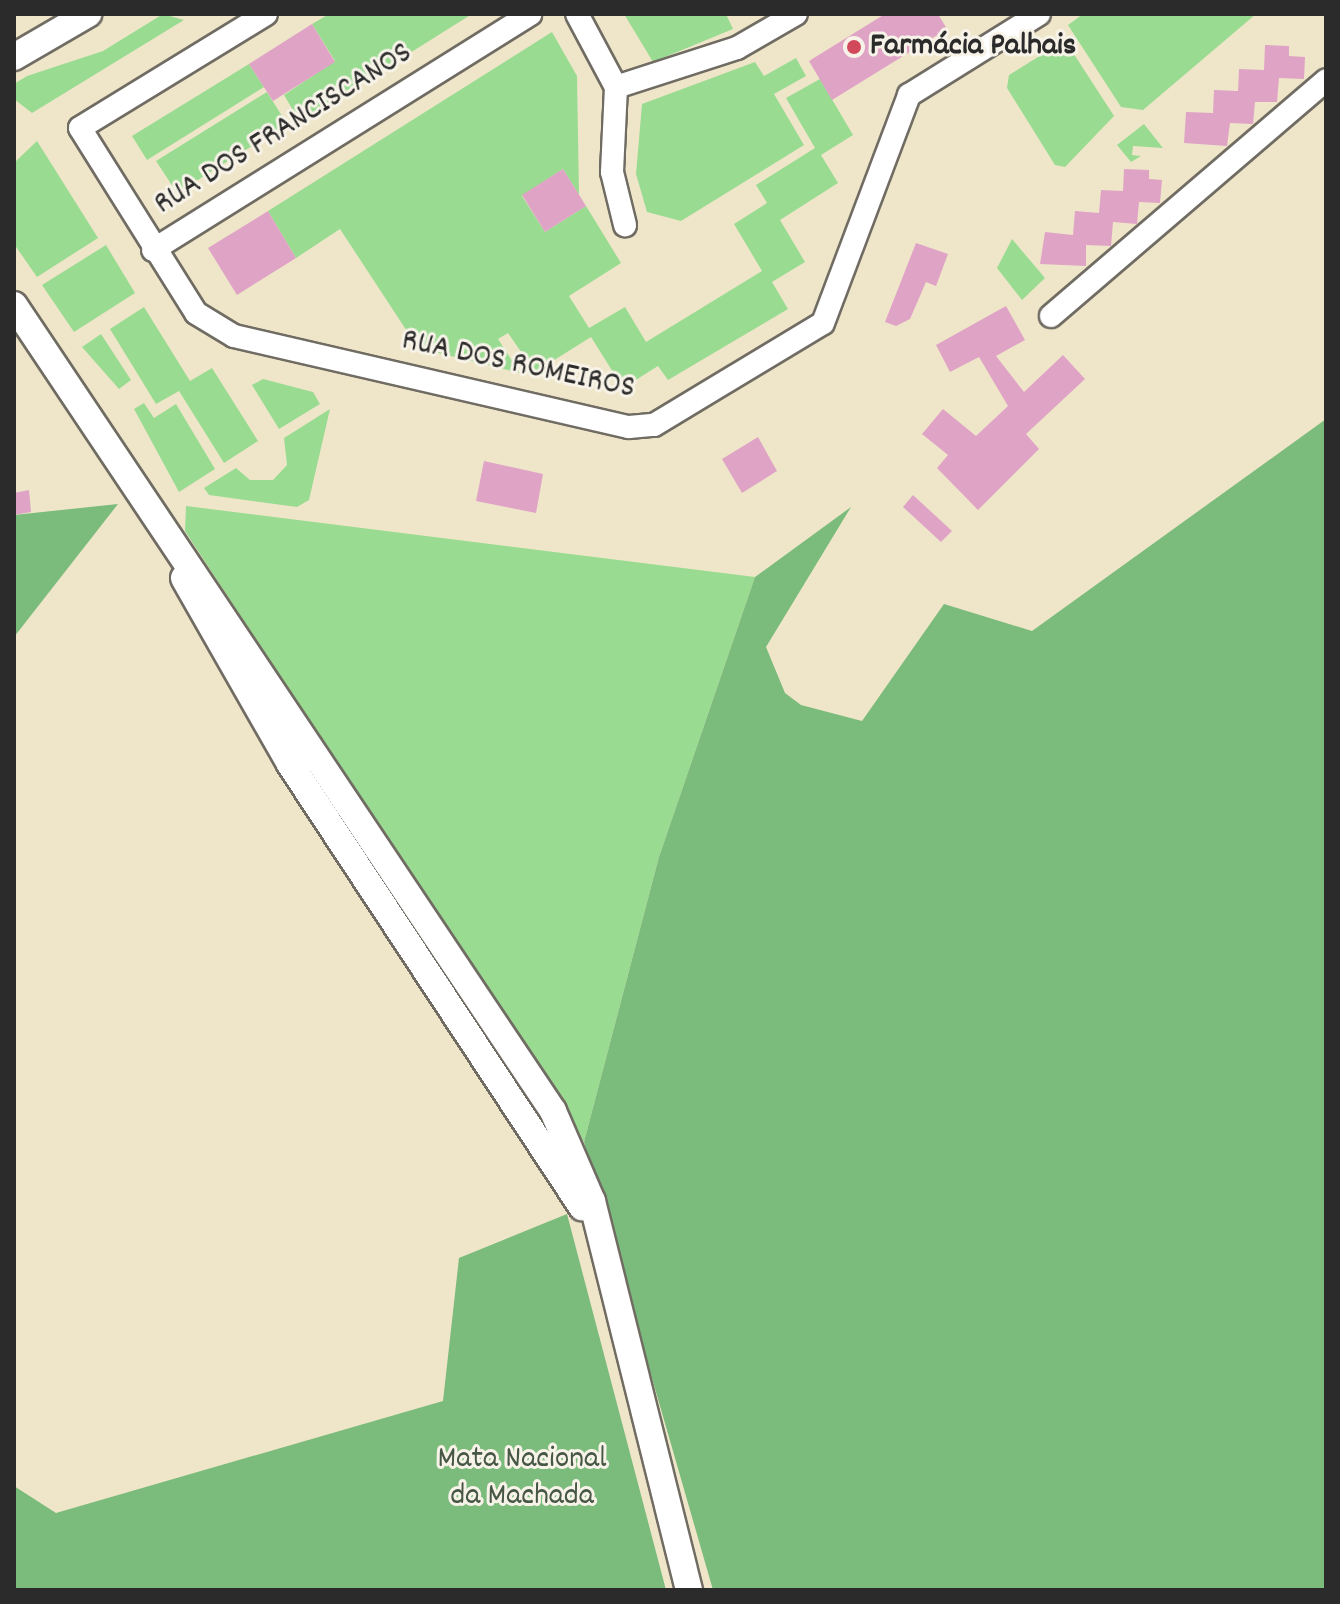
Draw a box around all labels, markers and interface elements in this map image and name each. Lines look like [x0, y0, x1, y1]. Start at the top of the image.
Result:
place label: Farmácia Palhais [870, 28, 1076, 66]
street label: RUA DOS FRANCISCANOS [148, 35, 420, 225]
marker: Farmácia Palhais [845, 38, 863, 56]
street label: RUA DOS ROMEIROS [398, 323, 638, 409]
park label: Mata Nacional da Machada [437, 1442, 607, 1517]

